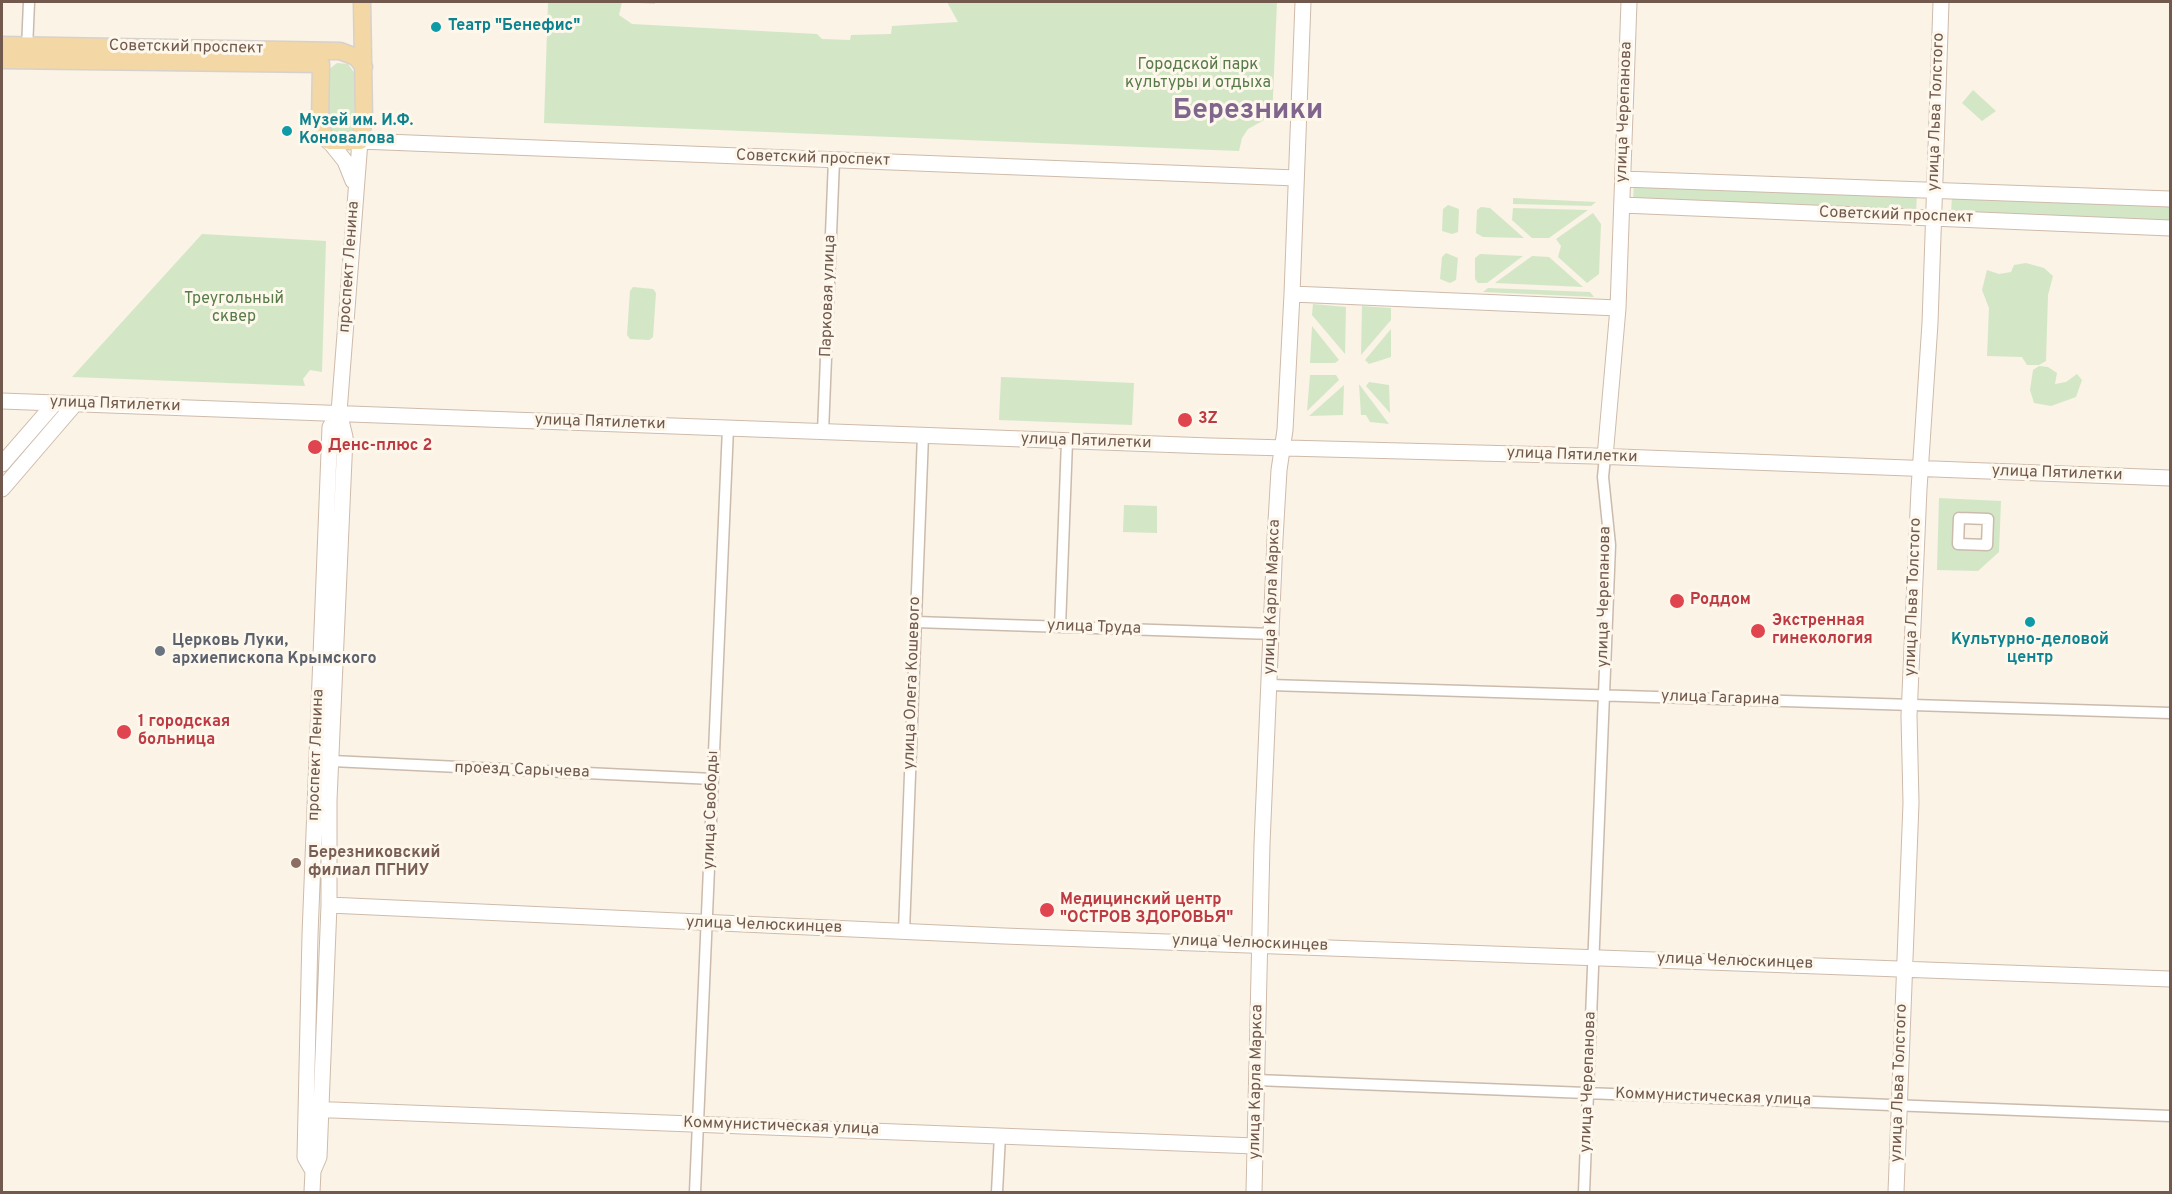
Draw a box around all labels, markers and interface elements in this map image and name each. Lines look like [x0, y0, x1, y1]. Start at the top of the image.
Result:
place label: Театр "Бенефис" [448, 17, 580, 37]
marker: Театр "Бенефис" [429, 20, 443, 34]
street label: улица Льва Толстого [1925, 32, 1949, 192]
street label: Советский проспект [109, 37, 263, 59]
street label: улица Черепанова [1613, 41, 1637, 183]
park label: Городской парк культуры и отдыха [1125, 56, 1271, 94]
district label: Березники [1173, 95, 1323, 129]
place label: Музей им. И.Ф. Коновалова [299, 112, 413, 150]
marker: Музей им. И.Ф. Коновалова [280, 124, 294, 138]
street label: Советский проспект [736, 147, 890, 171]
street label: проспект Ленина [336, 201, 364, 333]
street label: Советский проспект [1819, 204, 1973, 228]
street label: Парковая улица [817, 234, 841, 358]
park label: Треугольный сквер [184, 290, 284, 328]
street label: улица Пятилетки [49, 393, 181, 417]
place label: 3Z [1198, 410, 1218, 430]
street label: улица Пятилетки [534, 411, 666, 435]
marker: 3Z [1176, 411, 1194, 429]
street label: улица Пятилетки [1020, 430, 1152, 454]
place label: Денс-плюс 2 [328, 437, 432, 457]
marker: Денс-плюс 2 [306, 438, 324, 456]
street label: улица Пятилетки [1506, 444, 1638, 468]
street label: улица Пятилетки [1991, 462, 2123, 486]
street label: улица Льва Толстого [1902, 517, 1926, 677]
street label: улица Карла Маркса [1261, 519, 1285, 675]
street label: улица Черепанова [1594, 526, 1616, 668]
place label: Роддом [1690, 591, 1751, 611]
marker: Роддом [1668, 592, 1686, 610]
street label: улица Олега Кошевого [900, 596, 926, 770]
place label: Экстренная гинекология [1772, 612, 1873, 650]
marker: Культурно-деловой центр [2023, 615, 2037, 629]
street label: улица Труда [1047, 617, 1141, 639]
marker: Экстренная гинекология [1749, 622, 1767, 640]
place label: Культурно-деловой центр [1951, 631, 2109, 669]
place label: Церковь Луки, архиепископа Крымского [172, 632, 376, 670]
marker: Церковь Луки, архиепископа Крымского [153, 644, 167, 658]
street label: улица Гагарина [1660, 687, 1780, 711]
street label: проспект Ленина [305, 689, 329, 821]
place label: 1 городская больница [138, 713, 230, 751]
marker: 1 городская больница [115, 723, 133, 741]
street label: улица Свободы [700, 750, 724, 870]
street label: проезд Сарычева [454, 759, 590, 783]
place label: Березниковский филиал ПГНИУ [308, 844, 440, 882]
marker: Березниковский филиал ПГНИУ [289, 856, 303, 870]
place label: Медицинский центр "ОСТРОВ ЗДОРОВЬЯ" [1060, 891, 1233, 929]
marker: Медицинский центр "ОСТРОВ ЗДОРОВЬЯ" [1038, 901, 1056, 919]
street label: улица Челюскинцев [685, 914, 843, 938]
street label: улица Челюскинцев [1171, 932, 1329, 956]
street label: улица Челюскинцев [1656, 950, 1814, 974]
street label: улица Льва Толстого [1888, 1003, 1912, 1163]
street label: улица Карла Маркса [1246, 1004, 1268, 1160]
street label: улица Черепанова [1577, 1011, 1601, 1153]
street label: Коммунистическая улица [1615, 1085, 1811, 1111]
street label: Коммунистическая улица [683, 1114, 879, 1140]

